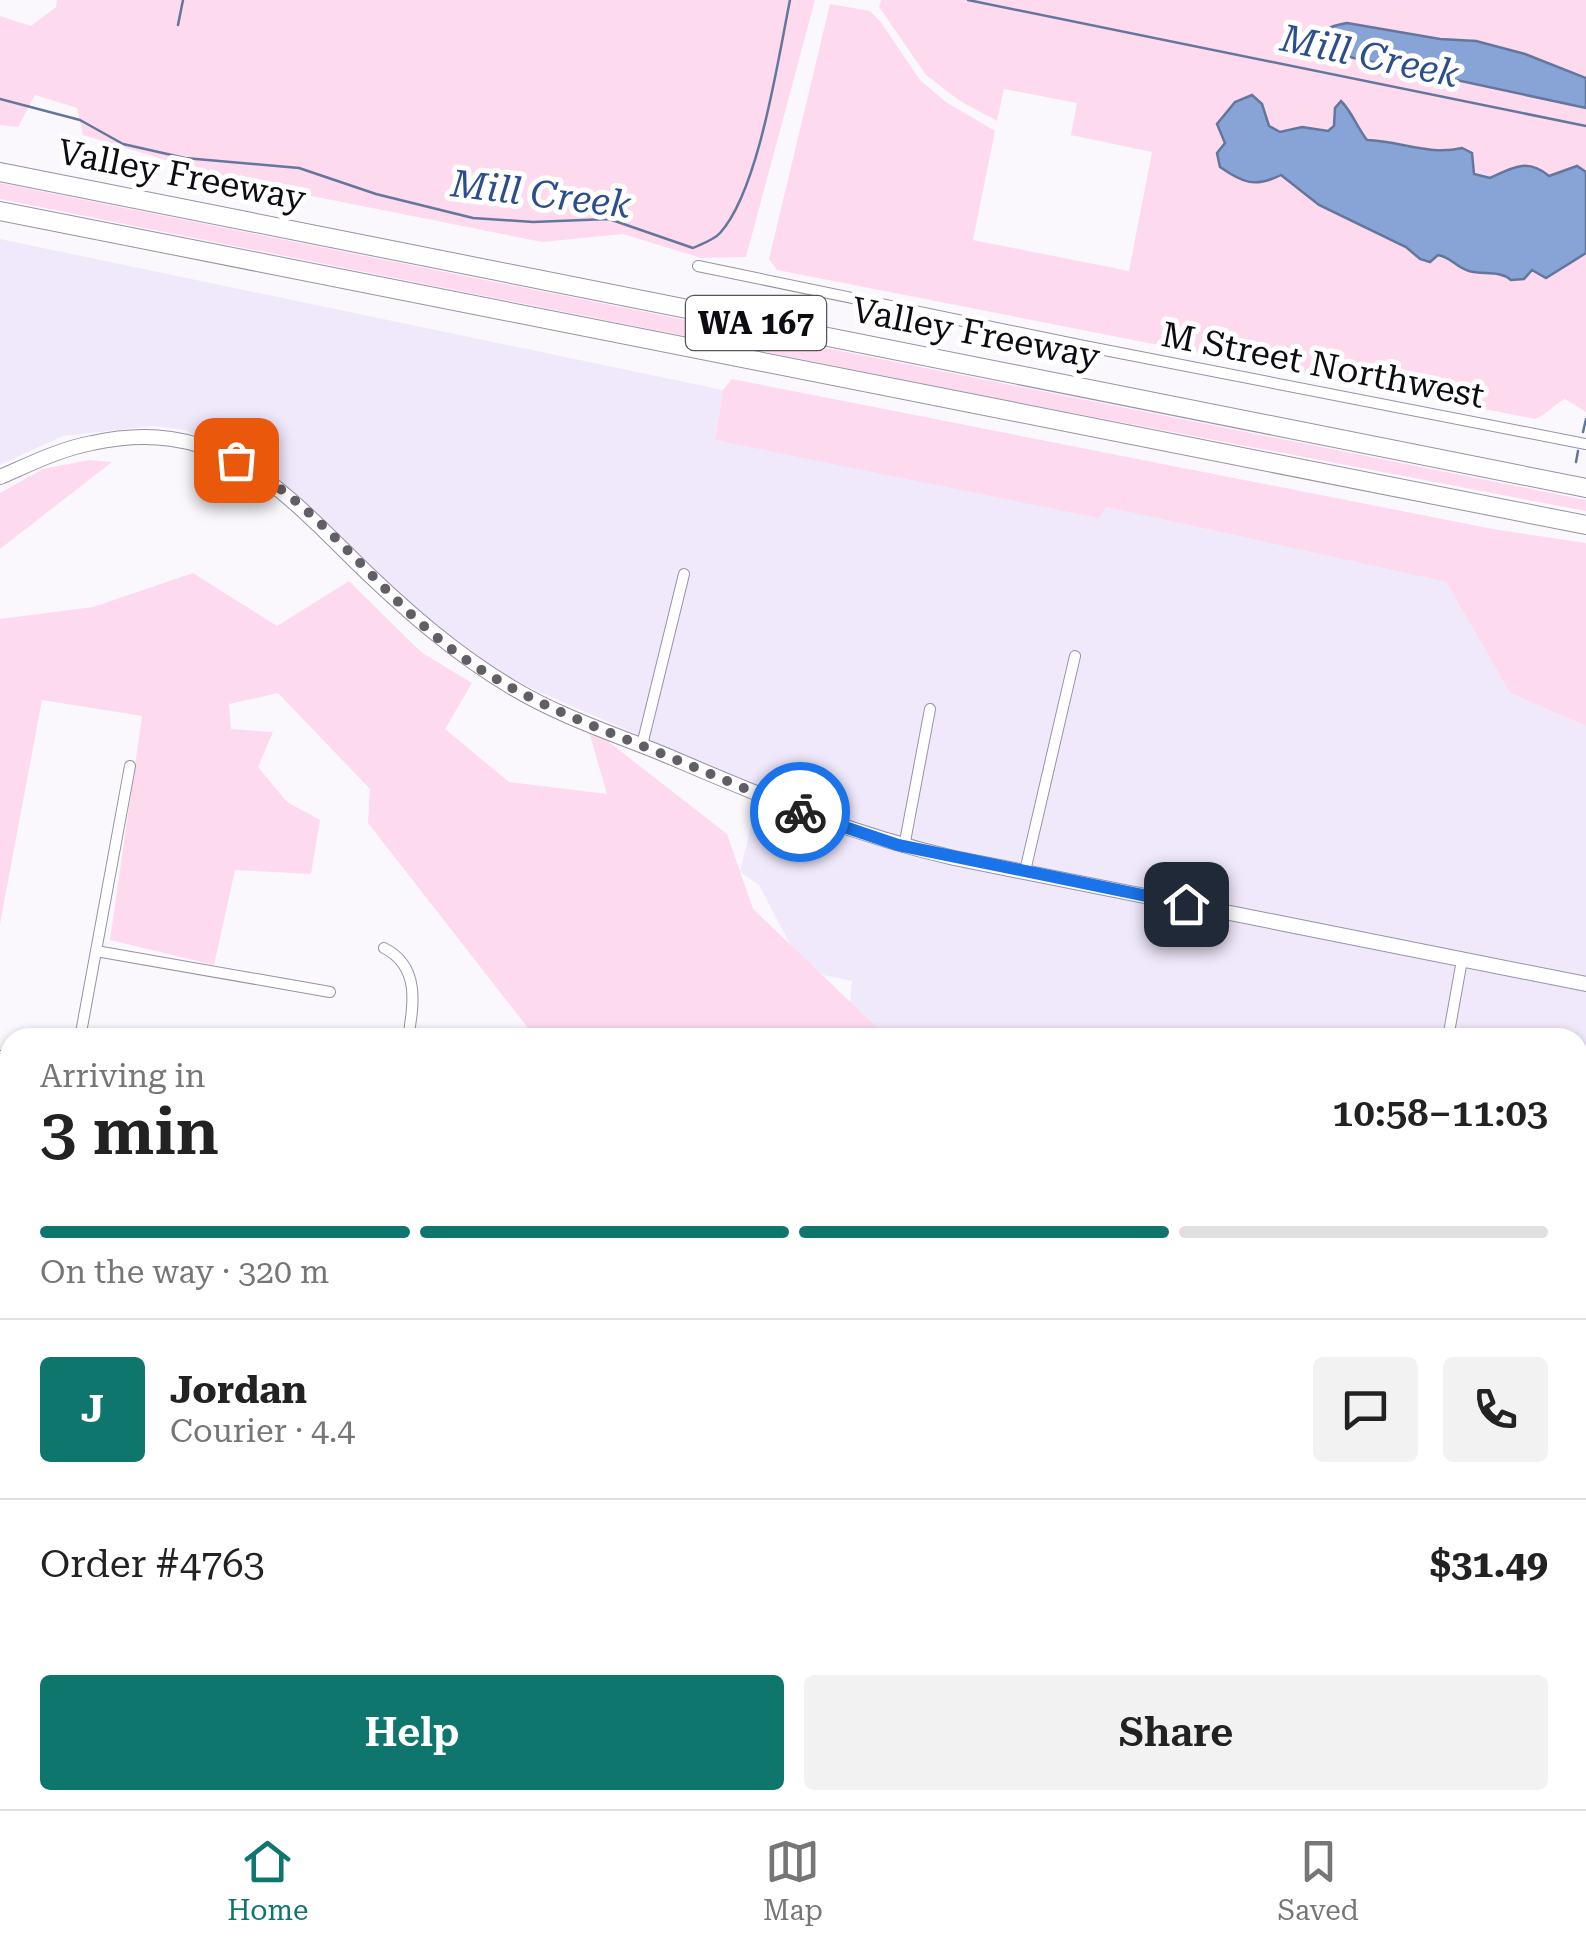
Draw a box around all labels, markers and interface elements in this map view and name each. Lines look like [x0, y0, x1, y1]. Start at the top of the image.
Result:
water label: Mill Creek [1276, 15, 1463, 96]
street label: Valley Freeway [55, 131, 309, 220]
water label: Mill Creek [448, 161, 634, 227]
street label: Valley Freeway [849, 289, 1103, 378]
road number: WA 167 [686, 296, 826, 350]
street label: M Street Northwest [1158, 314, 1488, 417]
pin [194, 418, 279, 503]
icon: bag [209, 433, 264, 488]
courier [750, 762, 850, 862]
icon: bike [773, 785, 828, 840]
pin [1144, 862, 1229, 947]
icon: home [1159, 877, 1214, 932]
text: Arriving in [40, 1057, 205, 1095]
text: 10:58–11:03 [1332, 1091, 1548, 1135]
text: 3 min [40, 1094, 219, 1170]
text: On the way · 320 m [40, 1253, 329, 1291]
button: chat [1313, 1357, 1418, 1462]
button: phone [1443, 1357, 1548, 1462]
text: Jordan [170, 1368, 307, 1412]
text: J [81, 1387, 104, 1431]
text: Courier · 4.4 [170, 1412, 355, 1450]
text: Order #4763 [40, 1542, 265, 1586]
text: $31.49 [1430, 1542, 1548, 1586]
button: Help [40, 1675, 784, 1790]
button: Share [804, 1675, 1548, 1790]
tab: Home [227, 1834, 308, 1927]
tab: Map [763, 1834, 823, 1927]
tab: Saved [1278, 1834, 1359, 1927]

